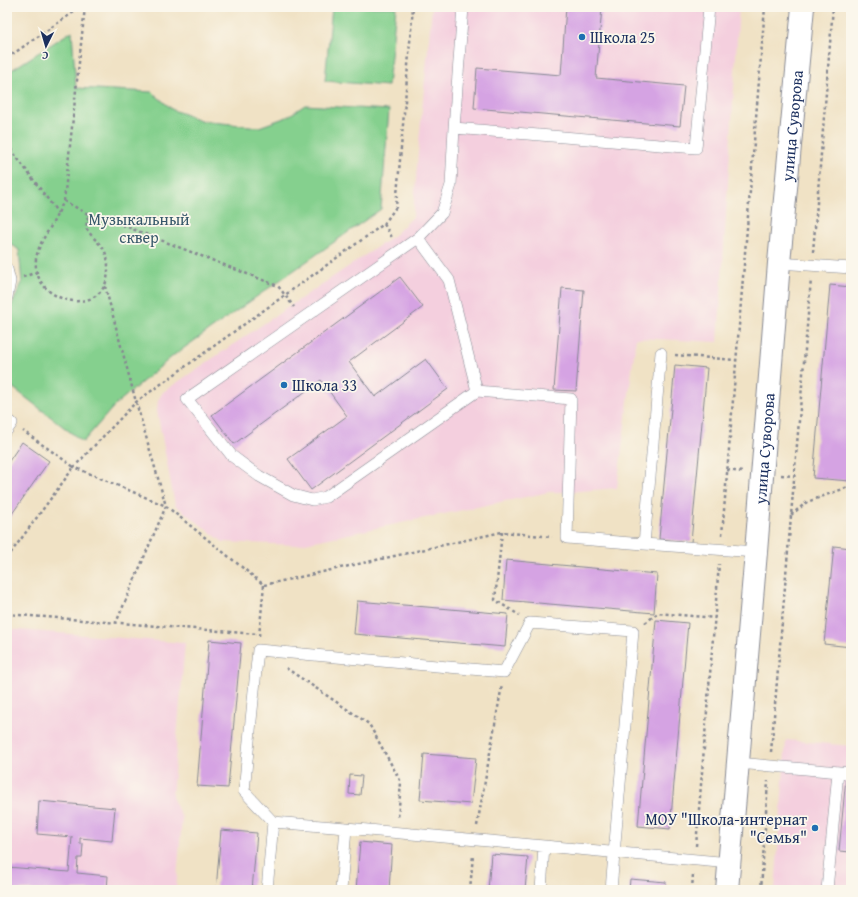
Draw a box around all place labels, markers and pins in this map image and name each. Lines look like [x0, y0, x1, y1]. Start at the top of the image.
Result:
place label: Школа 25 [590, 25, 655, 49]
marker: Школа 25 [577, 32, 587, 42]
place label: Школа 33 [292, 373, 357, 397]
marker: Школа 33 [279, 380, 289, 390]
place label: МОУ "Школа-интернат "Семья" [645, 807, 807, 849]
marker: МОУ "Школа-интернат "Семья" [810, 823, 820, 833]

